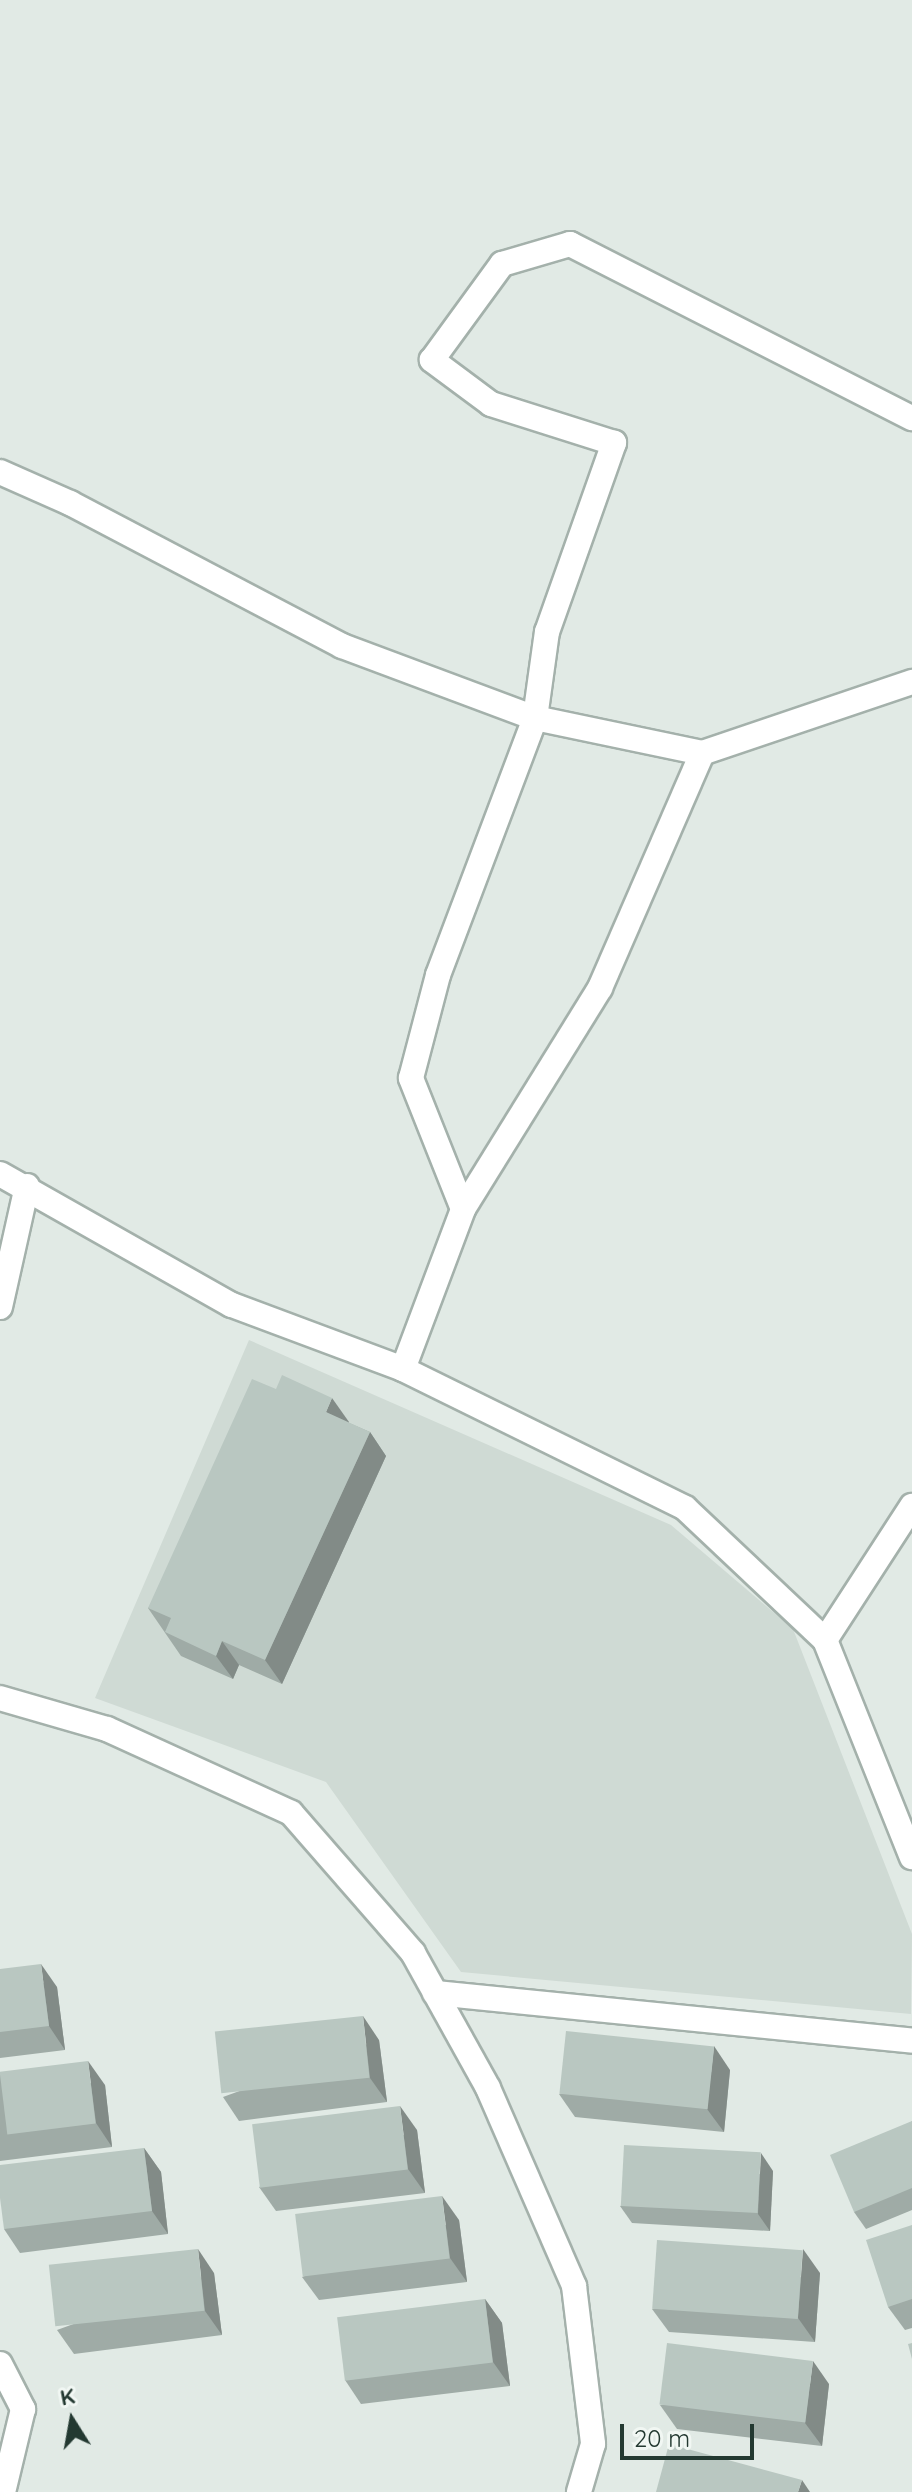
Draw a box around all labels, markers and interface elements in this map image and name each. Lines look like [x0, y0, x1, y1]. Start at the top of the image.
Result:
north arrow [32, 2380, 112, 2460]
text: K [58, 2381, 77, 2412]
scale bar [624, 2408, 758, 2458]
text: 20 m [634, 2423, 690, 2453]

